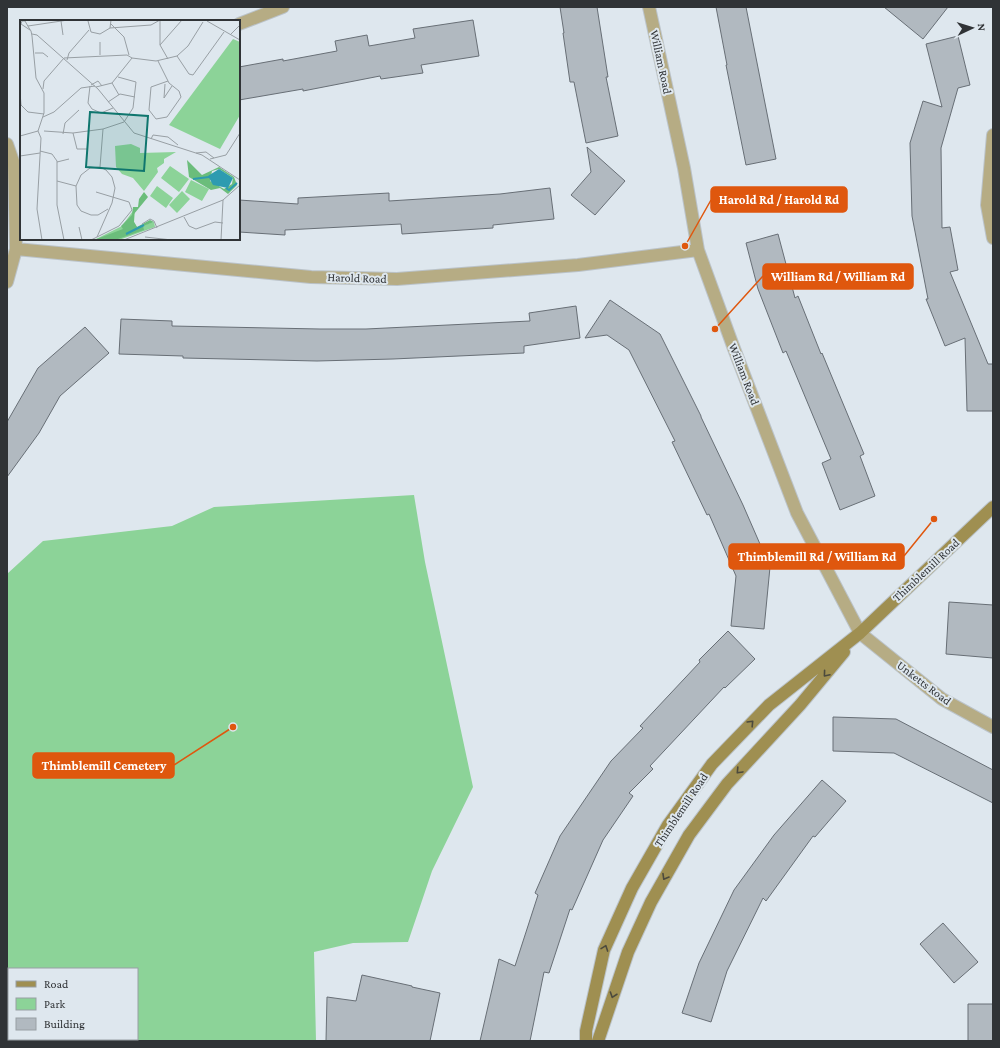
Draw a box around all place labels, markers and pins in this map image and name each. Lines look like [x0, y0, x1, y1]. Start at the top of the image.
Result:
callout: Harold Rd / Harold Rd [711, 187, 847, 212]
callout: William Rd / William Rd [763, 264, 913, 289]
callout: Thimblemill Rd / William Rd [729, 544, 904, 569]
callout: Thimblemill Cemetery [33, 753, 174, 778]

